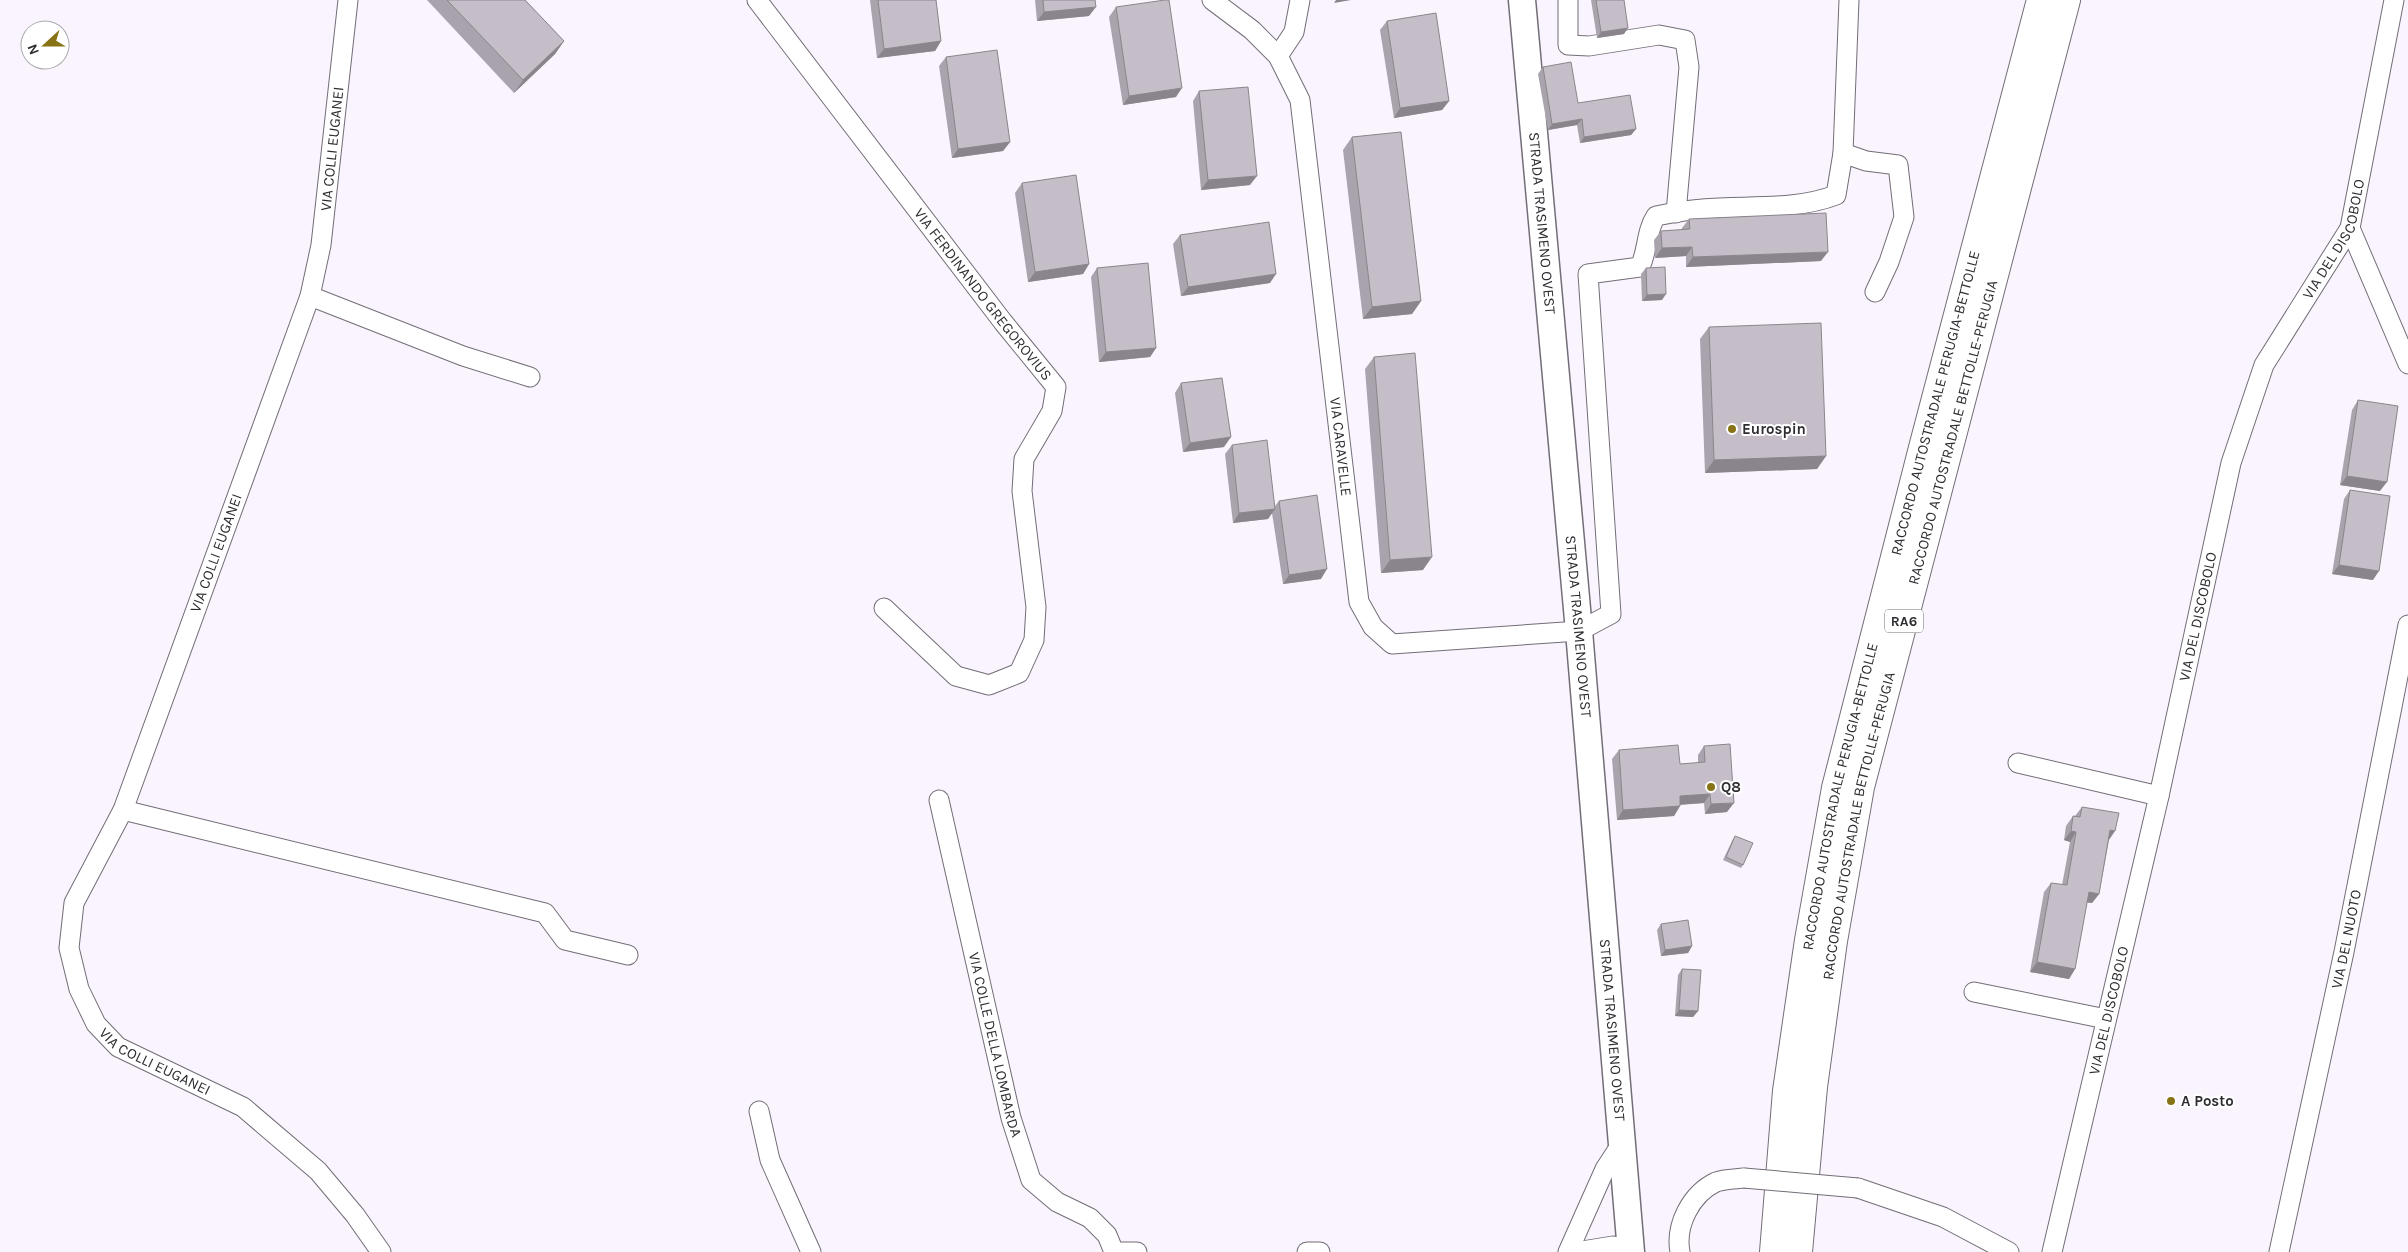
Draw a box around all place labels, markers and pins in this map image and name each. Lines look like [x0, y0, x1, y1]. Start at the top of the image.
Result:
place label: Eurospin [1742, 420, 1806, 438]
marker: Eurospin [1726, 423, 1738, 435]
place label: Q8 [1721, 778, 1741, 796]
marker: Q8 [1705, 781, 1717, 793]
place label: A Posto [2181, 1092, 2234, 1110]
marker: A Posto [2165, 1095, 2177, 1107]

